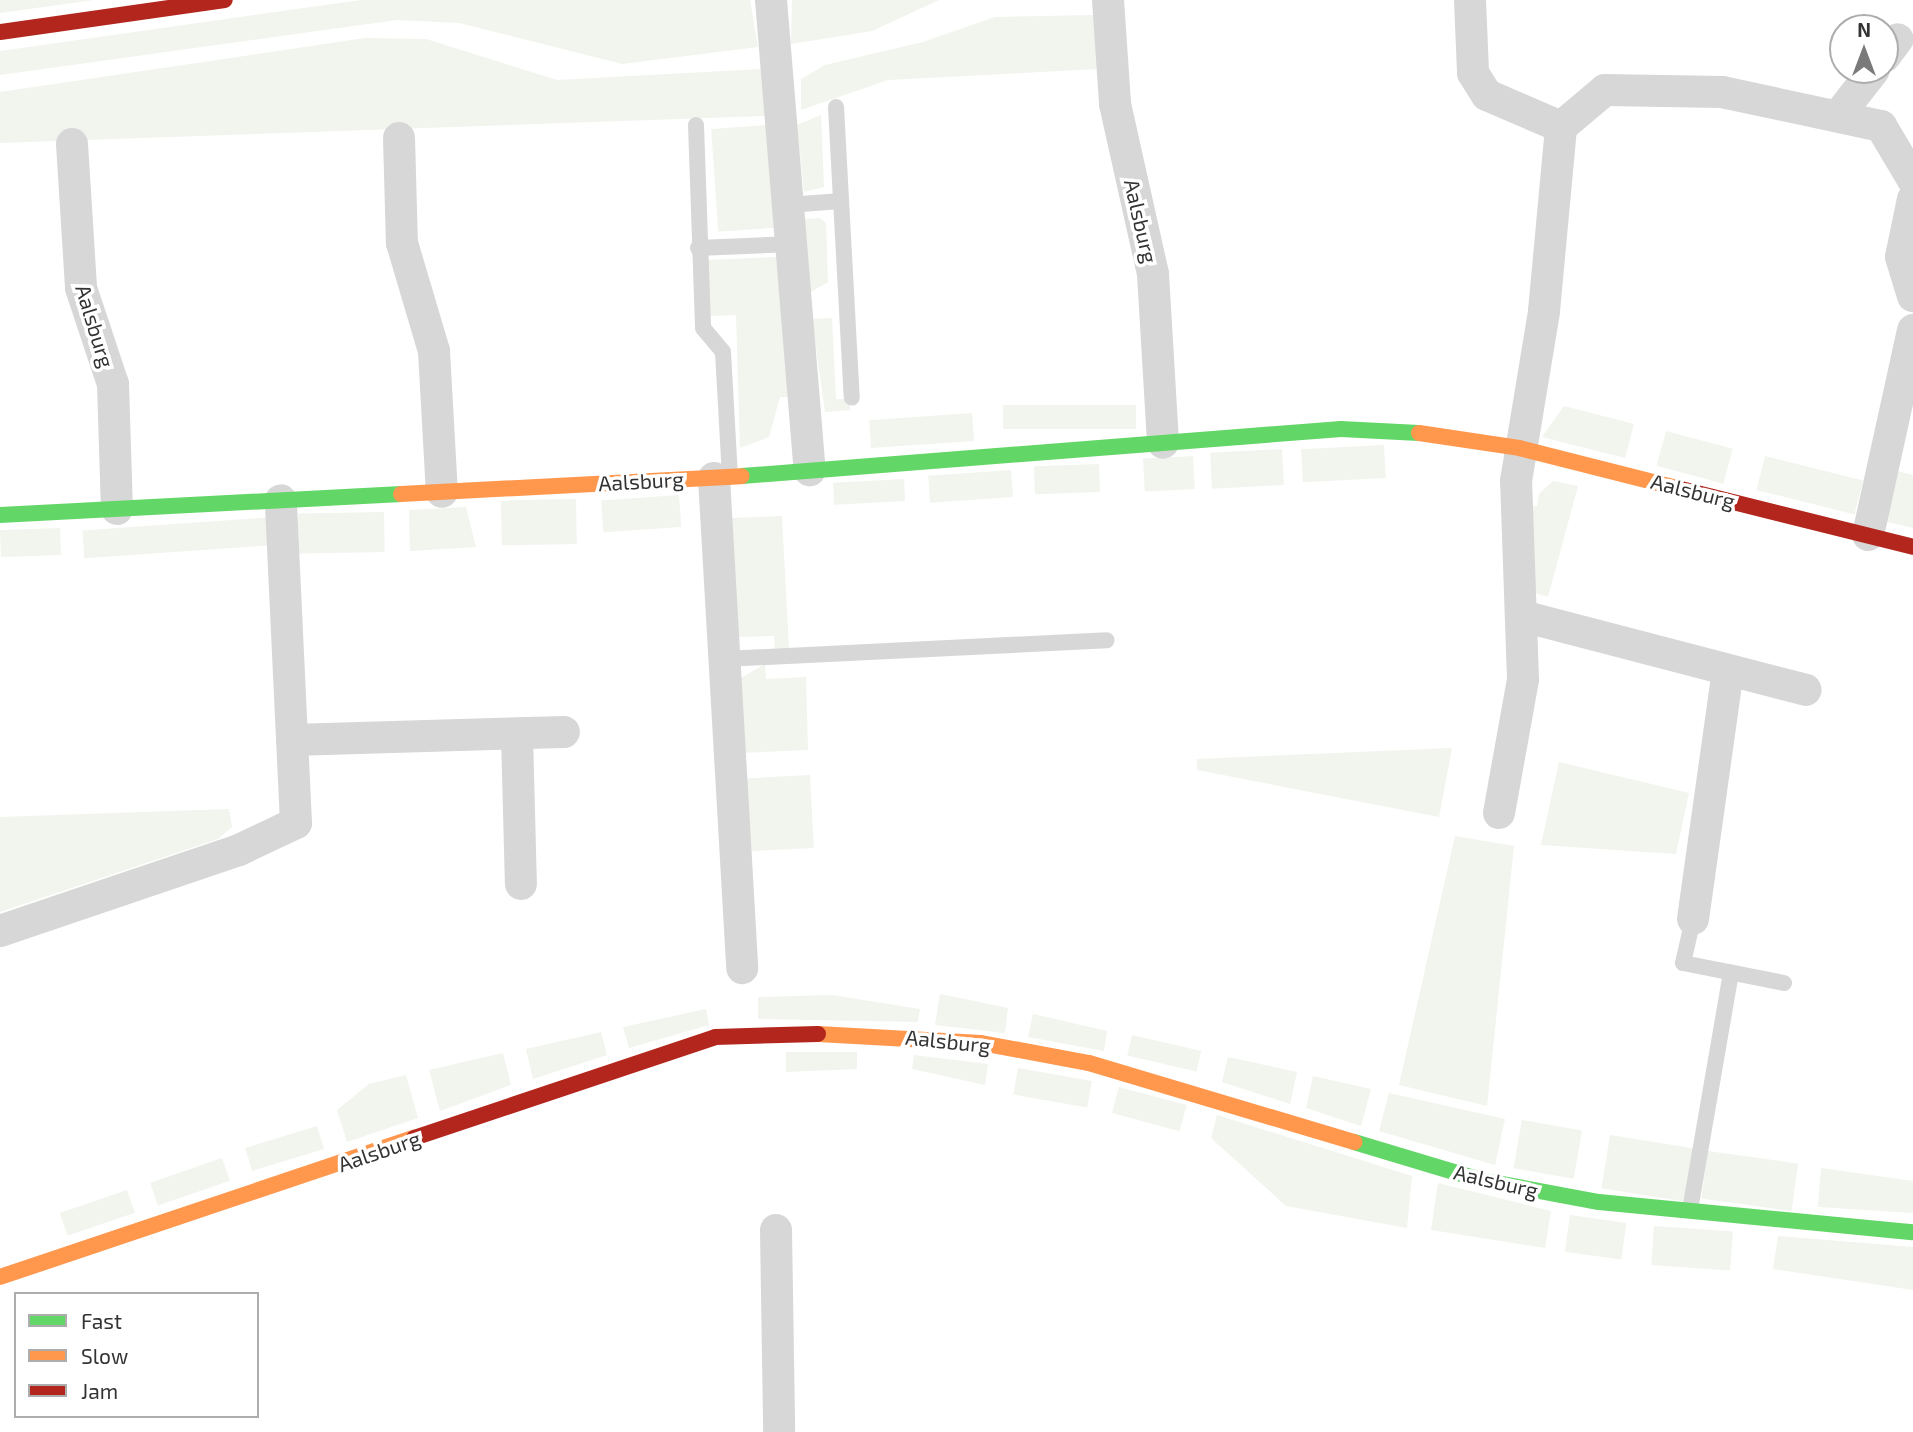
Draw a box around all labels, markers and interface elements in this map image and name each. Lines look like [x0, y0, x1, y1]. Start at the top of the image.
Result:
north arrow [1829, 14, 1899, 84]
text: N [1857, 18, 1871, 41]
street label: Aalsburg [1119, 177, 1163, 265]
street label: Aalsburg [70, 281, 120, 371]
street label: Aalsburg [598, 466, 684, 496]
street label: Aalsburg [1648, 468, 1738, 514]
street label: Aalsburg [904, 1024, 992, 1058]
street label: Aalsburg [334, 1125, 424, 1177]
street label: Aalsburg [1452, 1159, 1540, 1203]
legend [14, 1292, 259, 1418]
text: Fast [81, 1308, 122, 1333]
text: Slow [81, 1343, 128, 1368]
text: Jam [81, 1378, 118, 1403]

